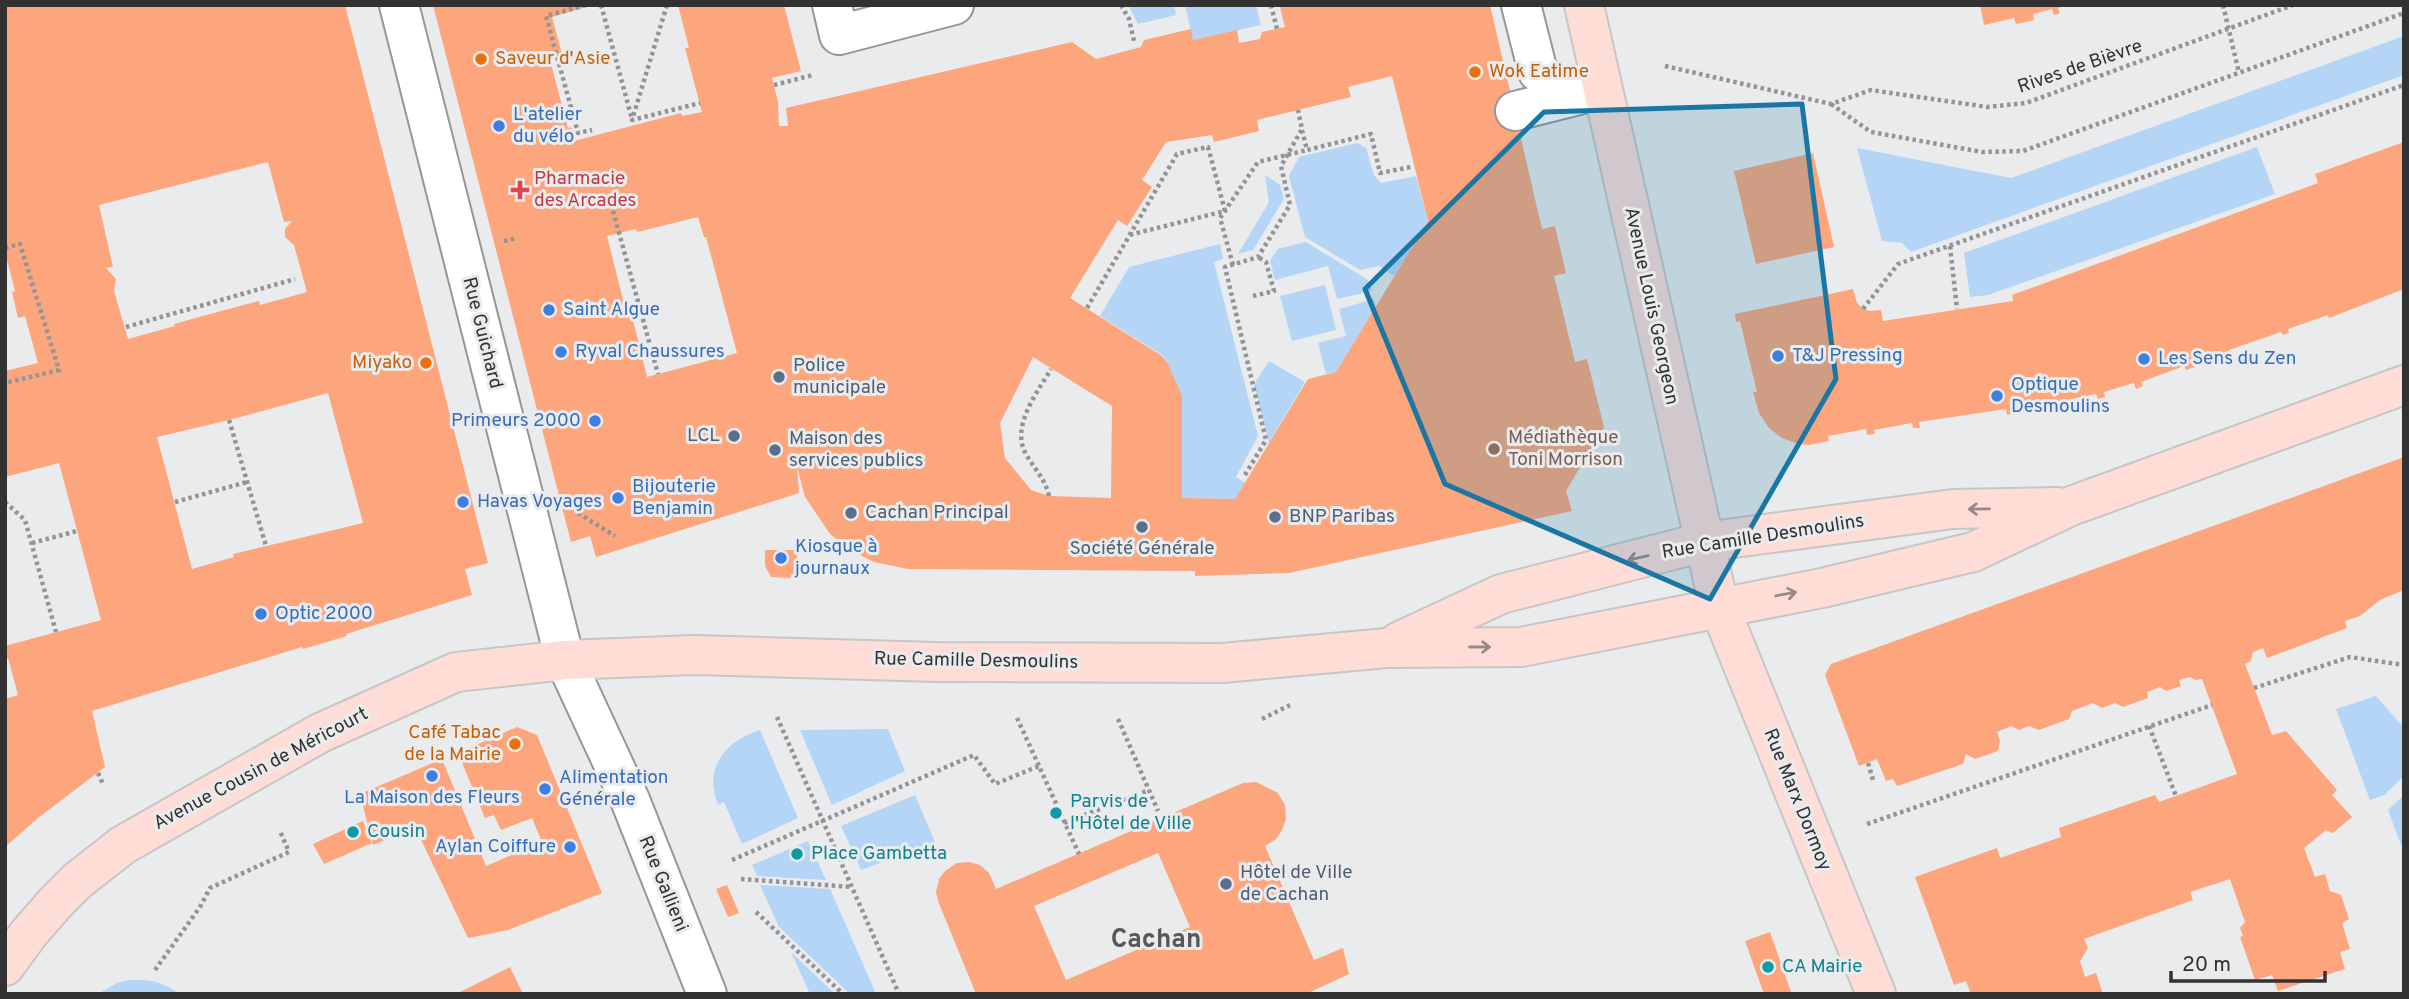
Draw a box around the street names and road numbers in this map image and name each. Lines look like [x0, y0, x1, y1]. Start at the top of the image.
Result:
street label: Rives de Bièvre [2014, 34, 2146, 100]
street label: Avenue Louis Georgeon [1618, 205, 1684, 407]
street label: Rue Guichard [457, 275, 507, 391]
street label: Rue Camille Desmoulins [1660, 509, 1866, 565]
street label: Rue Camille Desmoulins [874, 647, 1078, 675]
street label: Avenue Cousin de Méricourt [150, 702, 372, 836]
street label: Rue Marx Dormoy [1757, 725, 1837, 875]
street label: Rue Gallieni [633, 832, 693, 936]

